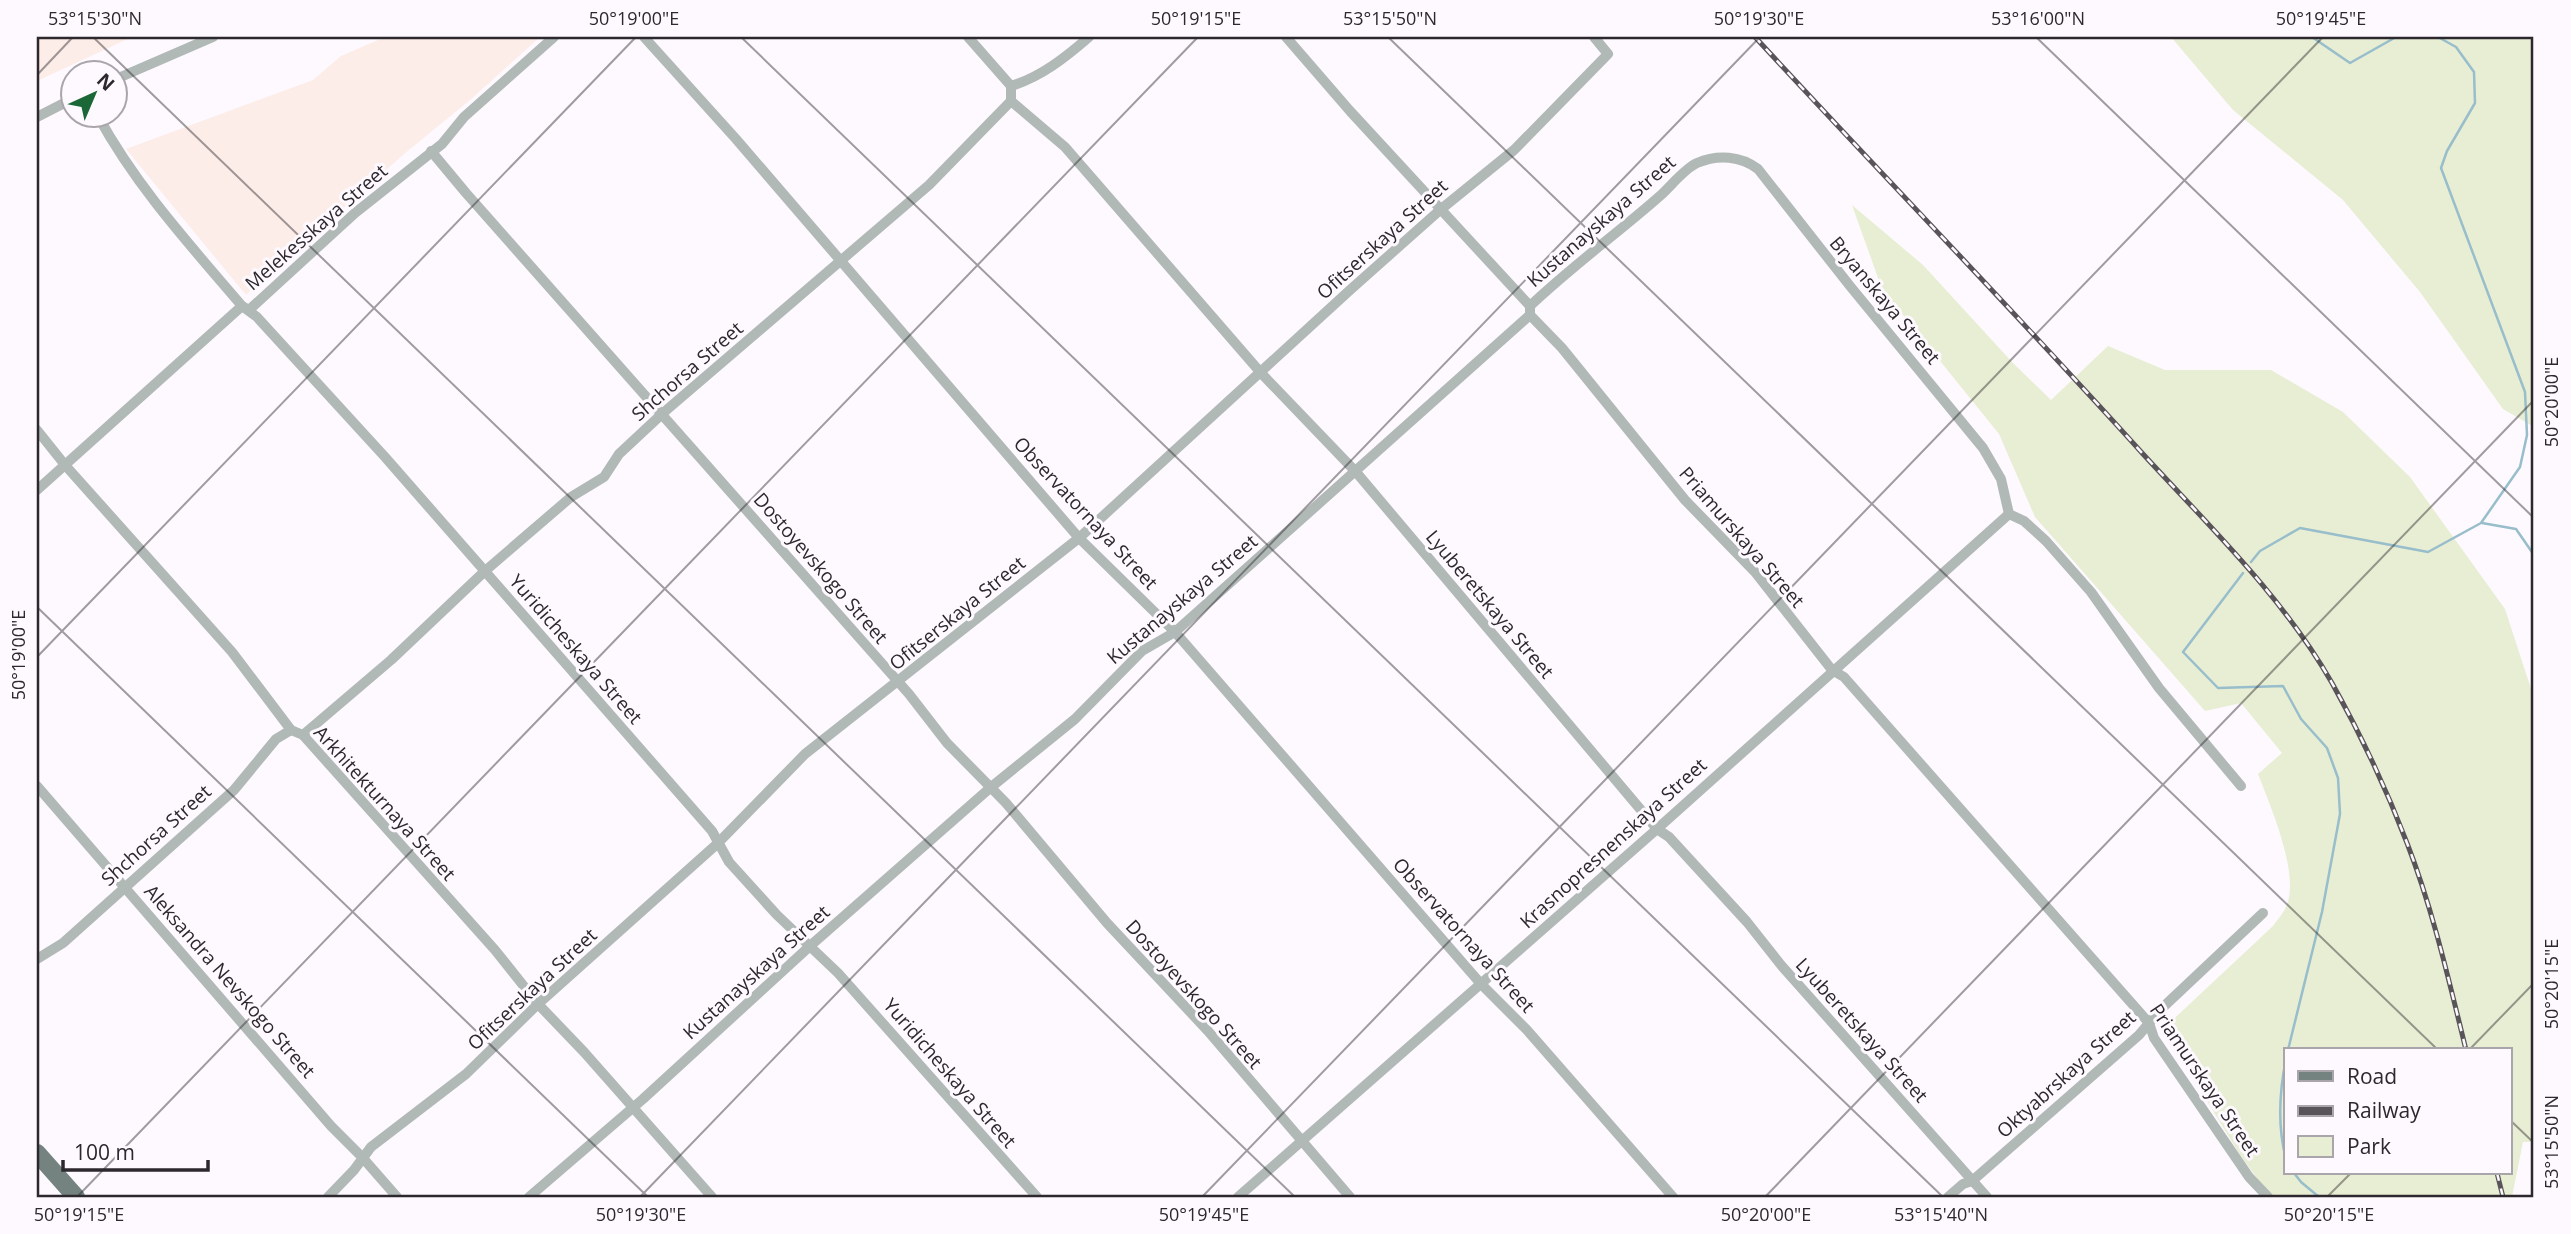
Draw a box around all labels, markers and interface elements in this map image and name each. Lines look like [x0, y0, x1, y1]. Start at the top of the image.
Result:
text: 53°15'30"N [48, 6, 142, 30]
text: 50°19'00"E [589, 6, 679, 30]
text: 50°19'15"E [1151, 6, 1241, 30]
text: 53°15'50"N [1343, 6, 1437, 30]
text: 50°19'30"E [1714, 6, 1804, 30]
text: 53°16'00"N [1991, 6, 2085, 30]
text: 50°19'45"E [2276, 6, 2366, 30]
north arrow [60, 60, 130, 130]
text: N [91, 67, 120, 96]
street label: Kustanayskaya Street [1521, 149, 1681, 293]
street label: Melekesskaya Street [239, 158, 393, 296]
street label: Ofitserskaya Street [1311, 173, 1453, 305]
street label: Bryanskaya Street [1824, 231, 1946, 370]
street label: Shchorsa Street [626, 315, 748, 427]
text: 50°20'00"E [2539, 357, 2563, 447]
street label: Observatornaya Street [1008, 431, 1164, 595]
street label: Priamurskaya Street [1673, 461, 1811, 613]
street label: Dostoyevskogo Street [748, 487, 894, 649]
street label: Lyuberetskaya Street [1420, 524, 1560, 684]
street label: Kustanayskaya Street [1101, 528, 1263, 670]
street label: Ofitserskaya Street [884, 550, 1031, 676]
street label: Yuridicheskaya Street [504, 569, 648, 730]
text: 50°19'00"E [6, 610, 30, 700]
street label: Arkhitekturnaya Street [308, 720, 462, 886]
street label: Krasnopresnenskaya Street [1514, 752, 1712, 934]
street label: Shchorsa Street [95, 778, 217, 891]
street label: Observatornaya Street [1387, 852, 1541, 1018]
street label: Aleksandra Nevskogo Street [139, 879, 321, 1083]
street label: Kustanayskaya Street [677, 899, 835, 1045]
street label: Dostoyevskogo Street [1120, 914, 1268, 1074]
street label: Ofitserskaya Street [462, 922, 602, 1056]
text: 50°20'15"E [2539, 939, 2563, 1029]
street label: Lyuberetskaya Street [1790, 952, 1934, 1108]
street label: Yuridicheskaya Street [878, 993, 1022, 1154]
street label: Priamurskaya Street [2144, 998, 2266, 1162]
street label: Oktyabrskaya Street [1991, 1004, 2141, 1143]
legend [2284, 1048, 2512, 1174]
text: Road [2347, 1062, 2397, 1090]
text: 53°15'50"N [2539, 1095, 2563, 1189]
text: Railway [2347, 1096, 2421, 1124]
scale bar [63, 1129, 208, 1173]
text: Park [2347, 1132, 2391, 1160]
text: 100 m [74, 1138, 135, 1166]
text: 50°19'15"E [34, 1202, 124, 1226]
text: 50°19'30"E [596, 1202, 686, 1226]
text: 50°19'45"E [1159, 1202, 1249, 1226]
text: 50°20'00"E [1721, 1202, 1811, 1226]
text: 53°15'40"N [1894, 1202, 1988, 1226]
text: 50°20'15"E [2284, 1202, 2374, 1226]

